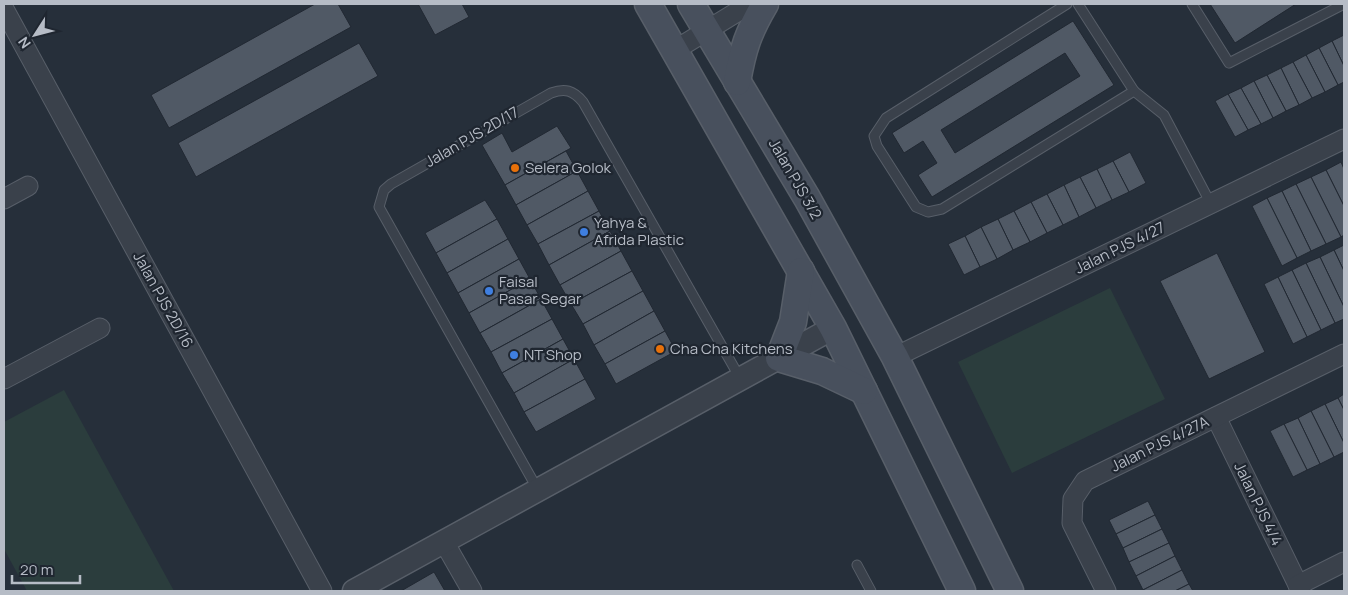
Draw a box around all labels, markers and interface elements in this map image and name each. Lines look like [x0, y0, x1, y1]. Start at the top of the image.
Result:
north arrow [10, 10, 60, 60]
text: N [13, 33, 35, 53]
street label: Jalan PJS 2D/17 [421, 101, 522, 172]
street label: Jalan PJS 3/2 [764, 135, 827, 223]
place label: Selera Golok [525, 157, 612, 178]
marker: Selera Golok [509, 162, 521, 174]
place label: Yahya & Afrida Plastic [594, 212, 684, 250]
street label: Jalan PJS 4/27 [1071, 217, 1168, 278]
marker: Yahya & Afrida Plastic [578, 226, 590, 238]
street label: Jalan PJS 2D/16 [128, 248, 198, 351]
place label: Faisal Pasar Segar [499, 271, 582, 309]
marker: Faisal Pasar Segar [483, 285, 495, 297]
place label: Cha Cha Kitchens [670, 338, 793, 359]
marker: Cha Cha Kitchens [654, 343, 666, 355]
place label: NT Shop [524, 344, 582, 365]
marker: NT Shop [508, 349, 520, 361]
street label: Jalan PJS 4/27A [1107, 411, 1213, 476]
street label: Jalan PJS 4/4 [1229, 458, 1288, 549]
scale bar [12, 552, 80, 584]
text: 20 m [20, 559, 53, 580]

